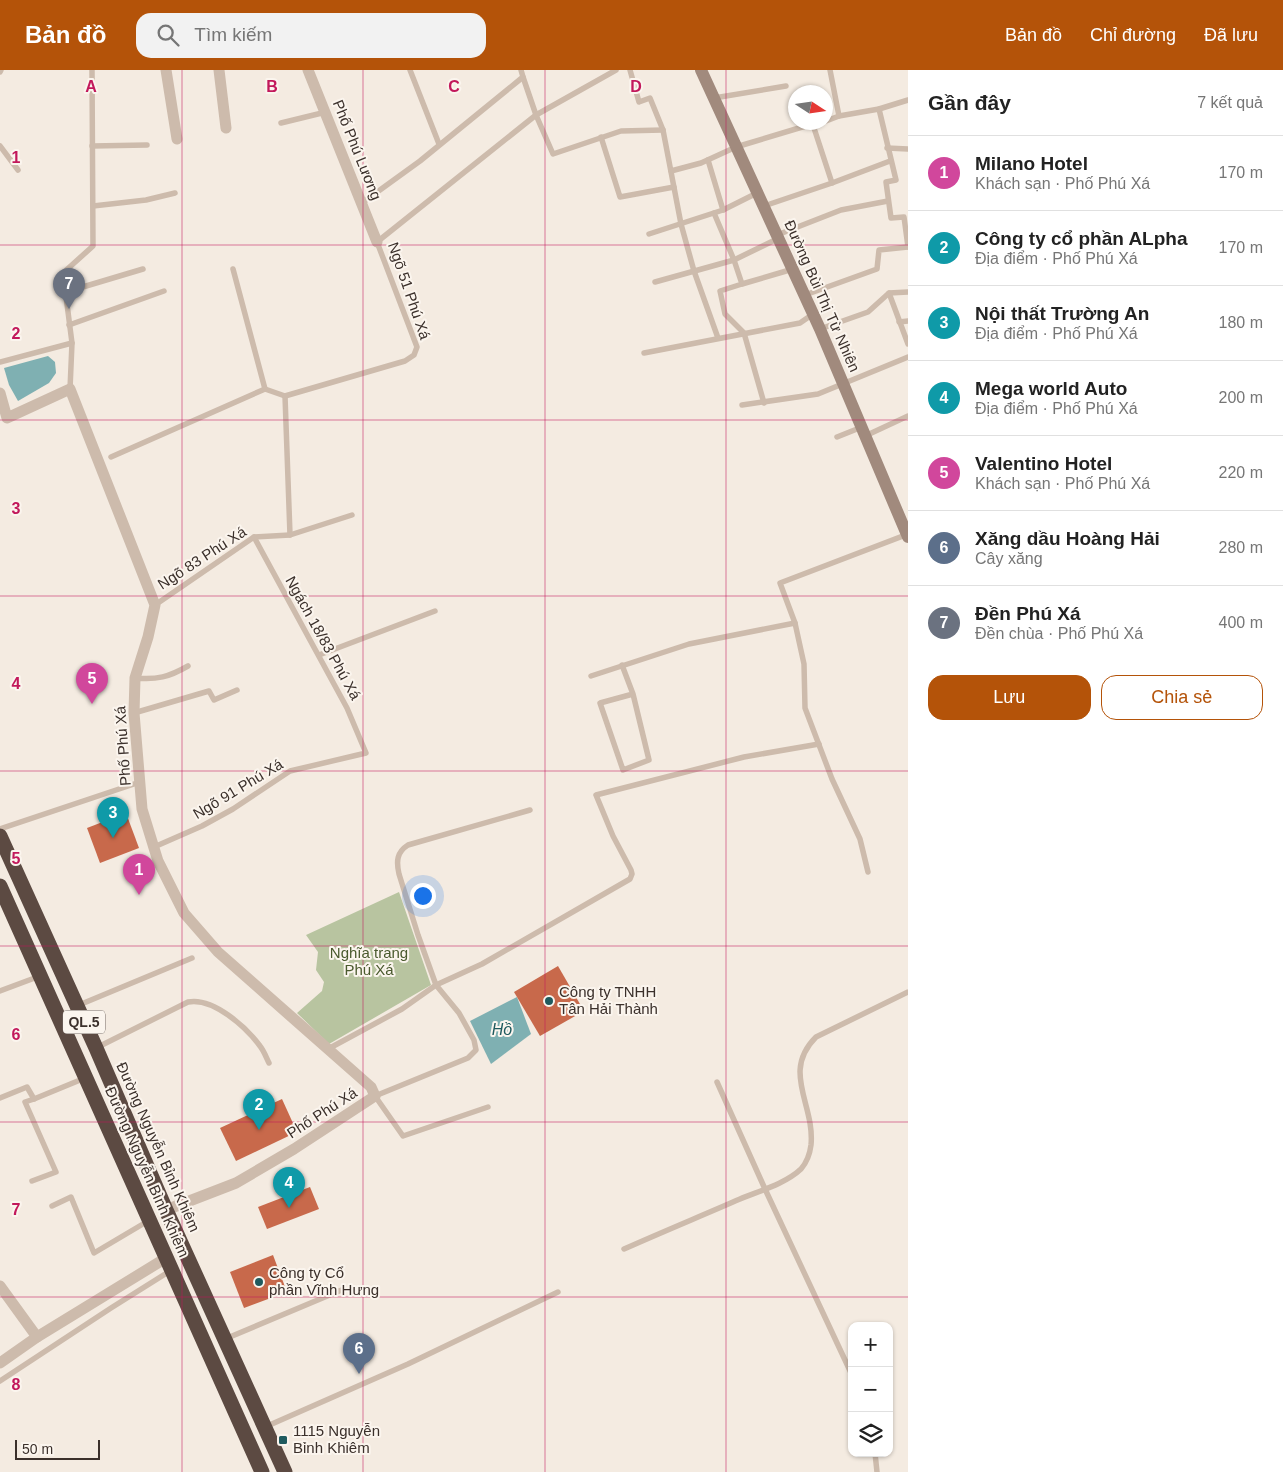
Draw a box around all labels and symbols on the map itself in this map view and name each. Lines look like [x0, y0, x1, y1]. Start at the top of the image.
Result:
text: A [85, 78, 97, 95]
text: B [266, 78, 278, 95]
text: C [448, 78, 460, 95]
text: D [630, 78, 642, 95]
north arrow [788, 85, 833, 130]
street label: Phố Phú Lương [330, 97, 385, 202]
text: 1 [12, 149, 21, 166]
street label: Đường Bùi Thị Từ Nhiên [781, 217, 864, 374]
street label: Ngõ 51 Phú Xá [385, 240, 434, 342]
pin: 7 [53, 268, 85, 309]
text: 2 [12, 325, 21, 342]
text: 3 [12, 500, 21, 517]
street label: Ngõ 83 Phú Xá [154, 522, 250, 592]
street label: Ngách 18/83 Phú Xá [282, 573, 365, 703]
pin: 5 [76, 663, 108, 704]
text: 4 [12, 675, 21, 692]
street label: Phố Phú Xá [111, 705, 134, 787]
street label: Ngõ 91 Phú Xá [190, 755, 286, 822]
pin: 3 [97, 797, 129, 838]
text: 5 [12, 850, 21, 867]
pin: 1 [123, 854, 155, 895]
your location [410, 883, 436, 909]
park label: Nghĩa trang Phú Xá [330, 944, 408, 978]
place label: Công ty TNHH Tân Hải Thành [559, 983, 658, 1017]
marker: Công ty TNHH Tân Hải Thành [543, 995, 555, 1007]
road number: QL.5 [63, 1010, 105, 1034]
water label: Hồ [492, 1021, 512, 1038]
text: 6 [12, 1026, 21, 1043]
street label: Đường Nguyễn Bỉnh Khiêm [113, 1059, 204, 1234]
street label: Phố Phú Xá [284, 1083, 360, 1142]
street label: Đường Nguyễn Bình Khiêm [102, 1084, 193, 1260]
pin: 2 [243, 1089, 275, 1130]
pin: 4 [273, 1167, 305, 1208]
text: 7 [12, 1201, 21, 1218]
place label: Công ty Cổ phần Vĩnh Hưng [269, 1264, 379, 1298]
marker: Công ty Cổ phần Vĩnh Hưng [253, 1276, 265, 1288]
pin: 6 [343, 1333, 375, 1374]
text: 8 [12, 1376, 21, 1393]
place label: 1115 Nguyễn Bỉnh Khiêm [293, 1422, 380, 1456]
marker: 1115 Nguyễn Bỉnh Khiêm [277, 1434, 289, 1446]
scale bar [15, 1437, 100, 1460]

